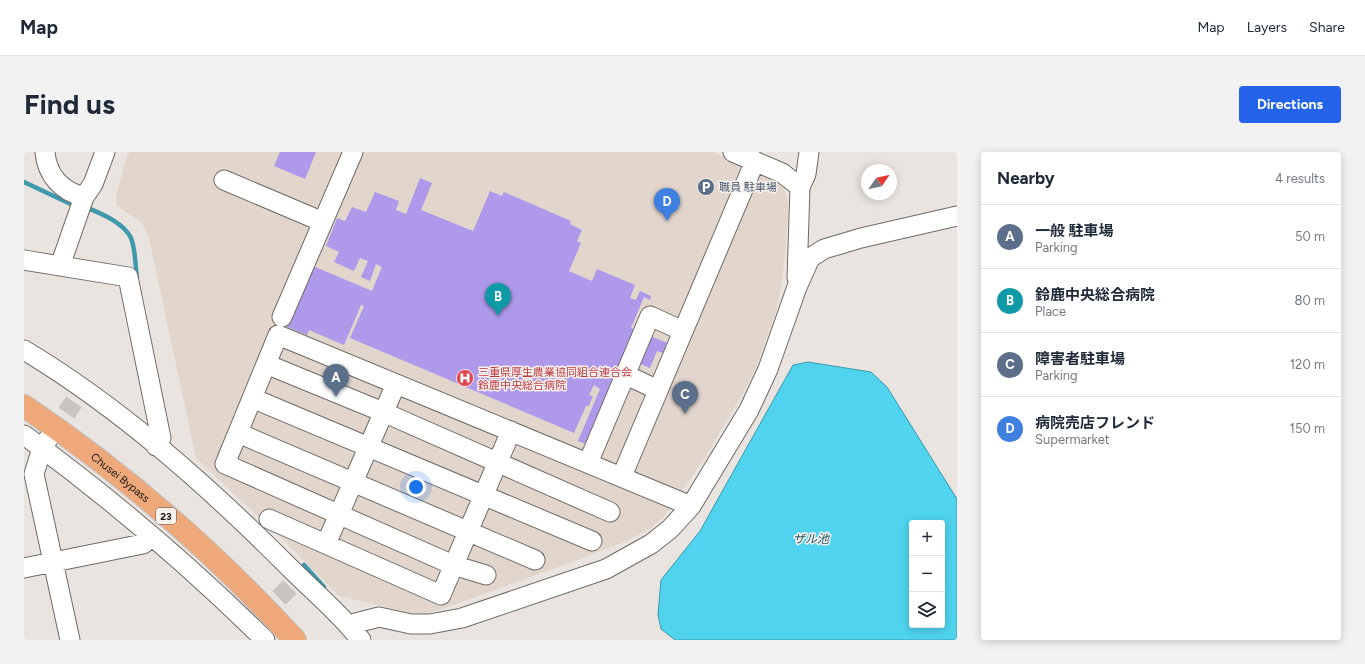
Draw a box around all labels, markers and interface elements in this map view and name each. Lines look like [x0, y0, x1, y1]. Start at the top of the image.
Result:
text: Map [20, 16, 58, 39]
text: Map [1197, 19, 1225, 36]
text: Layers [1247, 19, 1287, 36]
text: Share [1309, 19, 1345, 36]
button: Directions [1239, 86, 1341, 123]
text: Find us [24, 87, 115, 121]
north arrow [861, 164, 897, 200]
text: Nearby [997, 168, 1055, 188]
text: 4 results [1275, 171, 1325, 186]
parking icon: 職員 駐車場 [696, 177, 716, 197]
place label: 職員 駐車場 [719, 181, 777, 194]
pin: D [654, 188, 680, 221]
text: 一般 駐車場 [1035, 222, 1114, 240]
text: A [1005, 229, 1015, 244]
text: 50 m [1295, 229, 1325, 244]
text: Parking [1035, 240, 1078, 255]
pin: B [485, 283, 511, 316]
text: 鈴鹿中央総合病院 [1035, 286, 1155, 304]
text: B [1006, 293, 1014, 308]
text: 80 m [1294, 293, 1325, 308]
text: Place [1035, 304, 1066, 319]
text: 障害者駐車場 [1035, 350, 1125, 368]
text: C [1005, 357, 1015, 372]
text: 120 m [1290, 357, 1325, 372]
pin: A [323, 364, 349, 397]
place label: 三重県厚生農業協同組合連合会 鈴鹿中央総合病院 [478, 366, 632, 392]
hospital icon: 三重県厚生農業協同組合連合会 鈴鹿中央総合病院 [455, 368, 475, 388]
text: Parking [1035, 368, 1078, 383]
pin: C [672, 381, 698, 414]
text: 病院売店フレンド [1035, 414, 1155, 432]
text: D [1005, 421, 1015, 436]
text: 150 m [1290, 421, 1325, 436]
text: Supermarket [1035, 432, 1110, 447]
street label: Chusei Bypass [88, 450, 152, 505]
your location [406, 477, 426, 497]
road number: 23 [156, 508, 176, 524]
map controls [909, 520, 945, 628]
button: + [909, 520, 945, 556]
water label: ザル池 [793, 532, 830, 546]
button: − [909, 556, 945, 592]
button: layers [909, 592, 945, 628]

